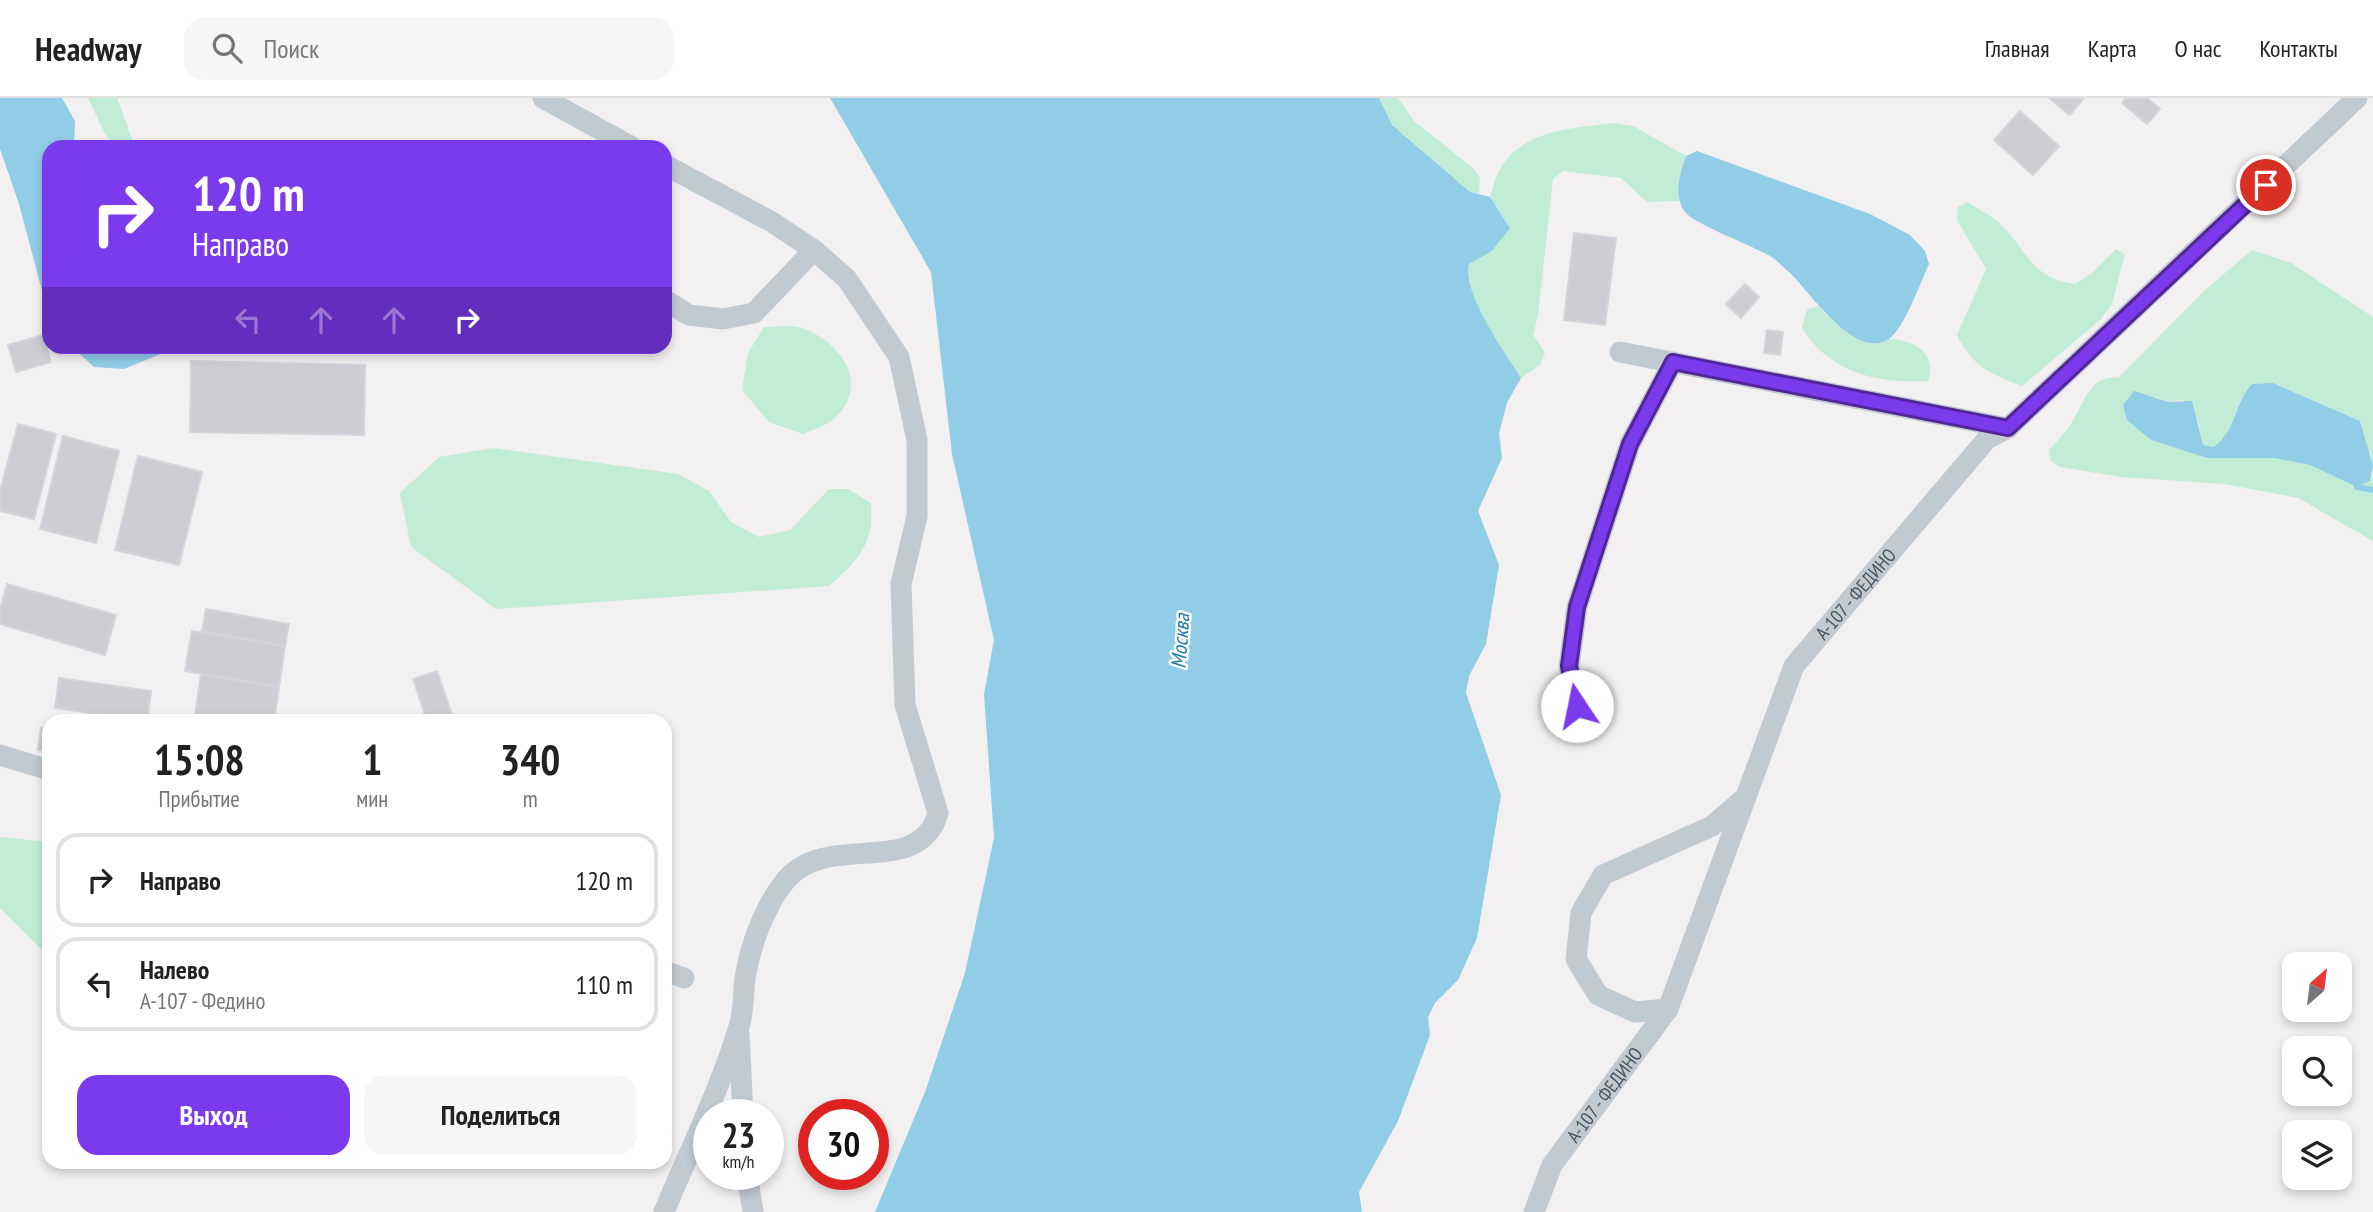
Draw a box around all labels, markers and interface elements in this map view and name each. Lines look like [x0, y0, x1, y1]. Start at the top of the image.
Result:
search box [184, 17, 674, 80]
text: Headway [35, 27, 142, 70]
icon: search [208, 29, 246, 67]
text: Поиск [264, 32, 319, 65]
text: Главная [1985, 33, 2050, 64]
text: Карта [2088, 33, 2137, 64]
text: О нас [2175, 33, 2221, 64]
text: Контакты [2259, 33, 2338, 64]
pin [2236, 155, 2296, 215]
text: 120 m [192, 161, 305, 225]
icon: arrive [2247, 166, 2285, 204]
icon: right [77, 168, 168, 259]
text: Направо [192, 223, 289, 265]
icon: left [229, 301, 267, 339]
icon: ahead [302, 301, 340, 339]
icon: ahead [375, 301, 413, 339]
icon: right [448, 301, 486, 339]
street label: А-107 - ФЕДИНО [1810, 543, 1901, 644]
water label: Москва [1165, 611, 1195, 669]
position arrow [1540, 669, 1614, 743]
text: 15:08 [154, 732, 245, 787]
text: 1 [362, 732, 382, 787]
text: 340 [500, 732, 560, 787]
text: Прибытие [158, 784, 240, 813]
text: мин [356, 784, 388, 813]
text: m [523, 784, 538, 813]
icon: right [81, 861, 119, 899]
text: Направо [140, 864, 221, 897]
text: 120 m [575, 864, 633, 897]
north arrow [2282, 952, 2352, 1022]
map controls [2282, 952, 2352, 1190]
text: Налево [140, 953, 209, 986]
icon: left [81, 965, 119, 1003]
text: 110 m [575, 968, 633, 1001]
text: А-107 - Федино [140, 986, 265, 1015]
button: search [2282, 1036, 2352, 1106]
street label: А-107 - ФЕДИНО [1561, 1042, 1647, 1147]
button: Выход [77, 1075, 350, 1155]
button: Поделиться [364, 1075, 637, 1155]
speed limit sign: 30 [798, 1099, 889, 1190]
text: 23 [722, 1112, 755, 1158]
button: layers [2282, 1120, 2352, 1190]
text: km/h [723, 1150, 754, 1173]

